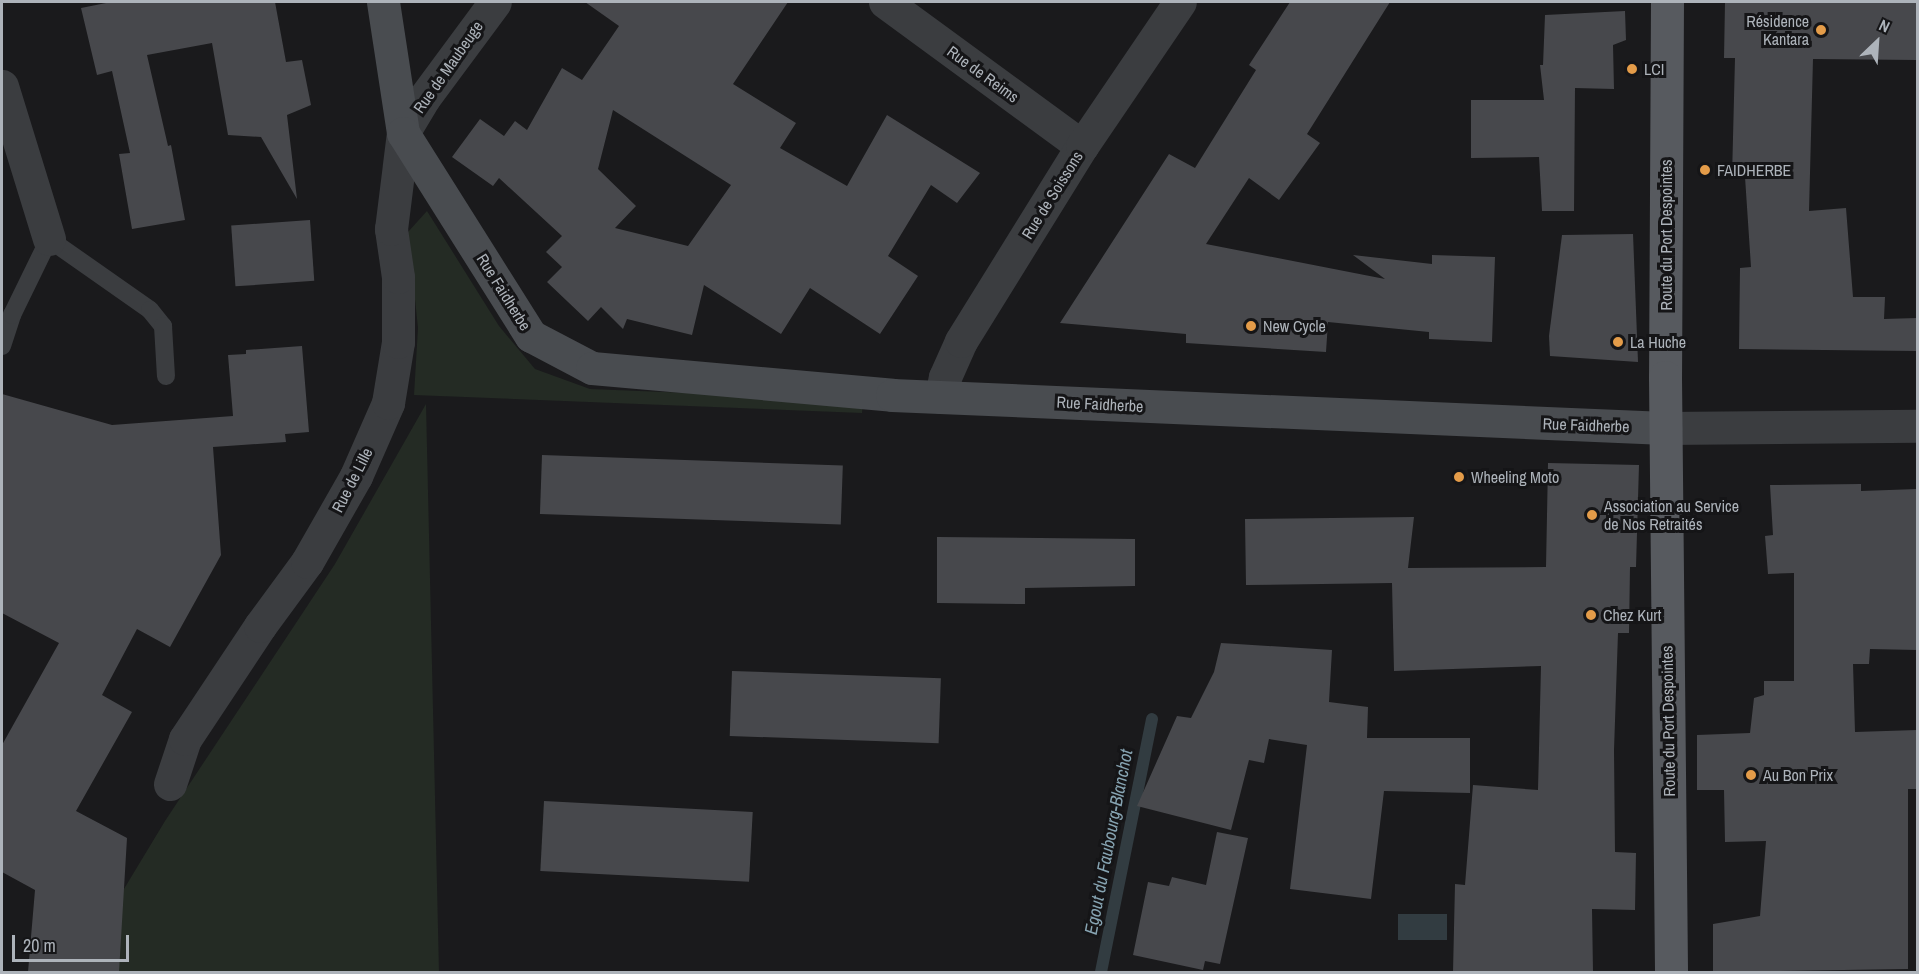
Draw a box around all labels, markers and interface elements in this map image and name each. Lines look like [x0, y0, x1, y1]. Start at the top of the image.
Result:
place label: Résidence Kantara [1746, 11, 1809, 49]
north arrow [1847, 12, 1907, 72]
text: N [1876, 14, 1894, 38]
street label: Rue de Maubeuge [409, 17, 487, 117]
marker: Résidence Kantara [1814, 23, 1828, 37]
street label: Rue de Reims [943, 42, 1023, 106]
place label: LCI [1644, 59, 1664, 79]
marker: LCI [1625, 62, 1639, 76]
street label: Rue de Soissons [1017, 148, 1087, 242]
street label: Route du Port Despointes [1656, 160, 1676, 310]
place label: FAIDHERBE [1717, 160, 1791, 180]
marker: FAIDHERBE [1698, 163, 1712, 177]
street label: Rue Faidherbe [473, 250, 535, 334]
place label: New Cycle [1263, 316, 1326, 336]
marker: New Cycle [1244, 319, 1258, 333]
place label: La Huche [1630, 332, 1686, 352]
marker: La Huche [1611, 335, 1625, 349]
street label: Rue Faidherbe [1056, 392, 1144, 416]
street label: Rue Faidherbe [1542, 414, 1630, 436]
street label: Rue de Lille [328, 444, 376, 516]
place label: Wheeling Moto [1471, 467, 1559, 487]
marker: Wheeling Moto [1452, 470, 1466, 484]
place label: Association au Service de Nos Retraités [1604, 496, 1739, 534]
marker: Association au Service de Nos Retraités [1585, 508, 1599, 522]
place label: Chez Kurt [1603, 605, 1661, 625]
marker: Chez Kurt [1584, 608, 1598, 622]
street label: Route du Port Despointes [1657, 645, 1679, 797]
water label: Egout du Faubourg-Blanchot [1080, 748, 1138, 936]
place label: Au Bon Prix [1763, 765, 1833, 785]
marker: Au Bon Prix [1744, 768, 1758, 782]
scale bar [15, 923, 132, 961]
text: 20 m [23, 933, 56, 958]

